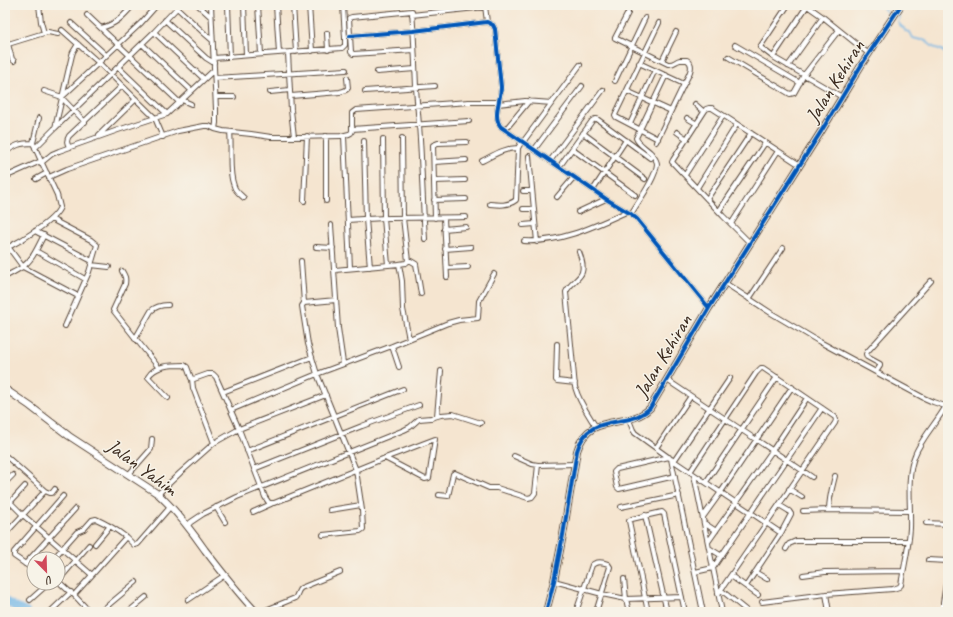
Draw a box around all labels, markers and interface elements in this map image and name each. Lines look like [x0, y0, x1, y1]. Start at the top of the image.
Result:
street label: Jalan Kehiran [799, 34, 871, 128]
street label: Jalan Kehiran [628, 309, 698, 403]
street label: Jalan Yahim [101, 432, 184, 502]
north arrow [26, 551, 66, 591]
text: U [42, 573, 55, 589]

